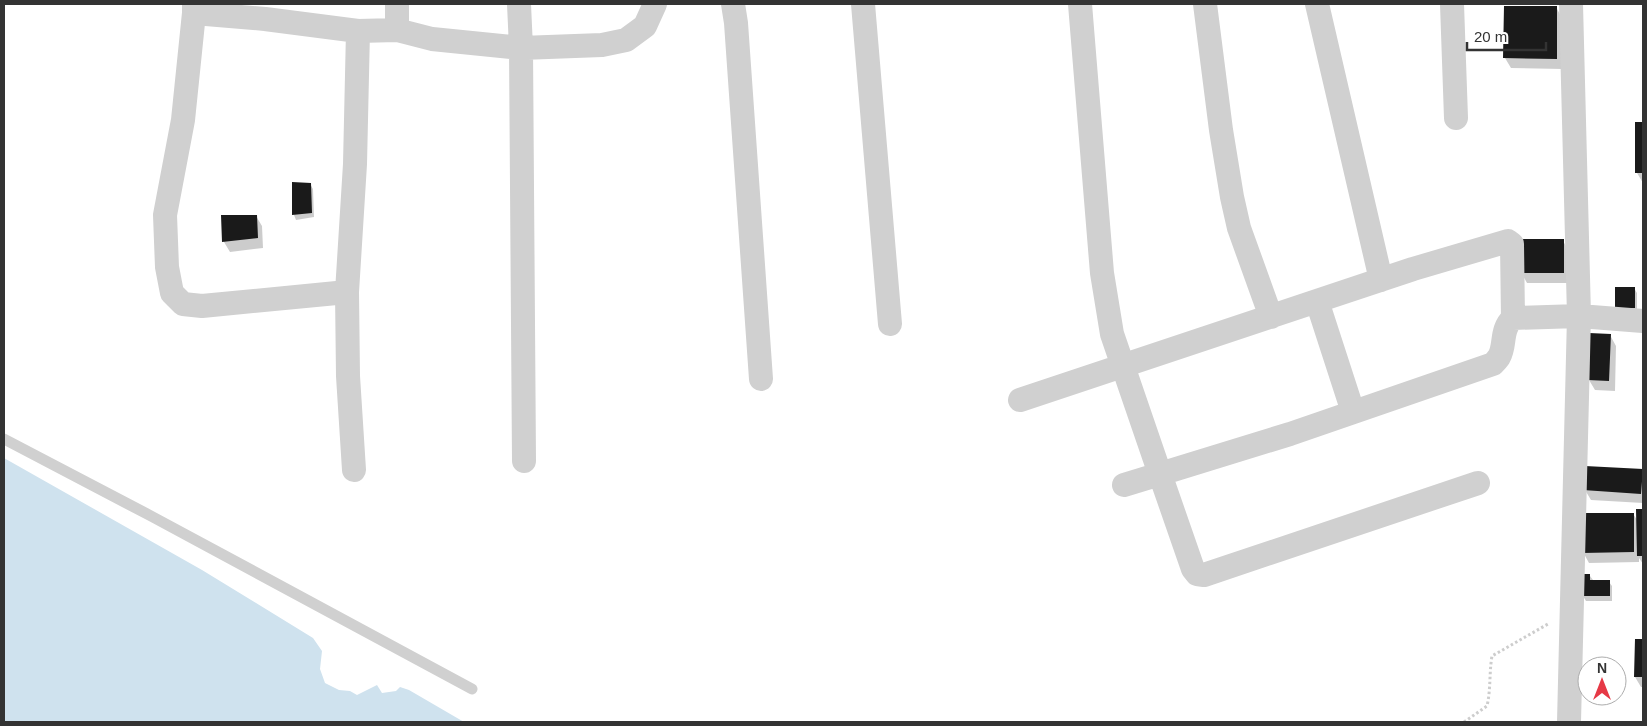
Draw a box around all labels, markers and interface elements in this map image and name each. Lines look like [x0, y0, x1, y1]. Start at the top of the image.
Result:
scale bar [1467, 20, 1546, 52]
text: 20 m [1474, 28, 1507, 45]
north arrow [1577, 656, 1627, 706]
text: N [1597, 660, 1607, 676]

